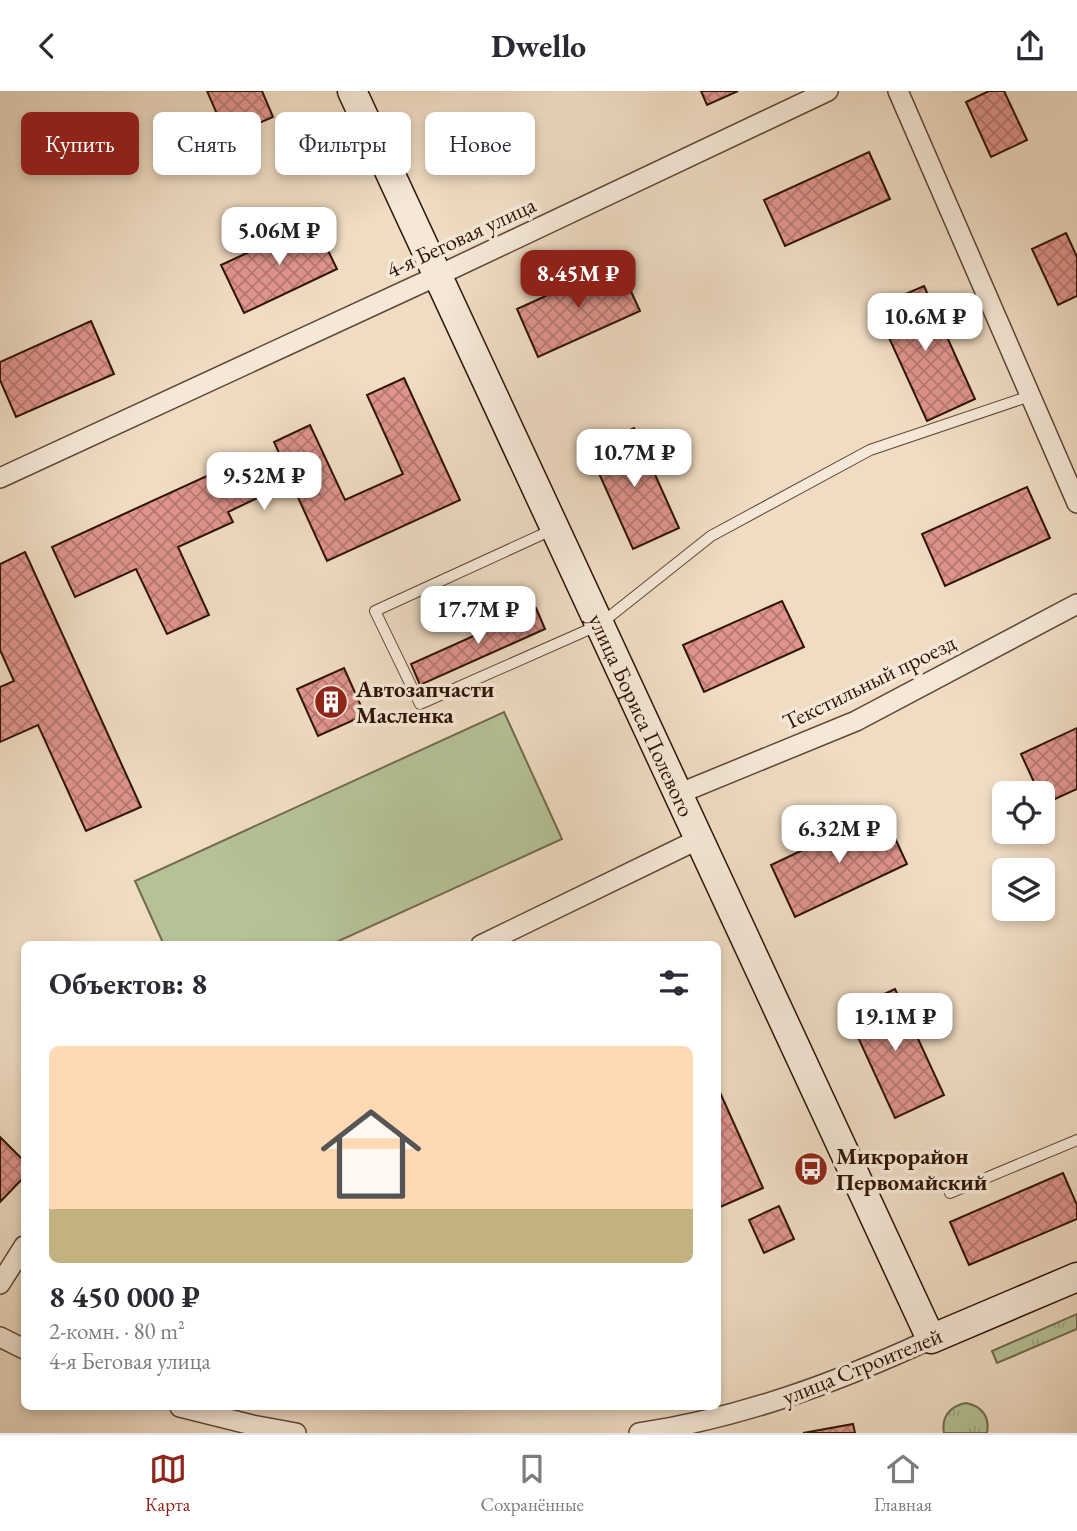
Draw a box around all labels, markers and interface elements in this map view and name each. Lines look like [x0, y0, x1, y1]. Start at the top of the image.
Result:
text: Dwello [491, 25, 586, 67]
icon: back [28, 27, 66, 65]
icon: share [1011, 27, 1049, 65]
chip: Купить [21, 112, 139, 175]
chip: Снять [153, 112, 261, 175]
chip: Фильтры [275, 112, 411, 175]
chip: Новое [425, 112, 535, 175]
street label: 4-я Беговая улица [381, 189, 541, 285]
pin: 5.06M ₽ [214, 207, 344, 267]
text: 5.06M ₽ [238, 215, 320, 245]
pin: 8.45M ₽ [513, 251, 643, 310]
text: 8.45M ₽ [537, 258, 619, 288]
pin: 10.6M ₽ [860, 293, 990, 353]
text: 10.6M ₽ [884, 301, 966, 331]
pin: 10.7M ₽ [569, 429, 699, 489]
text: 10.7M ₽ [593, 437, 675, 467]
pin: 9.52M ₽ [199, 453, 329, 512]
text: 9.52M ₽ [223, 460, 305, 490]
pin: 17.7M ₽ [413, 587, 543, 646]
text: 17.7M ₽ [437, 594, 519, 624]
street label: улица Бориса Полевого [581, 609, 702, 822]
street label: Текстильный проезд [777, 627, 961, 737]
place label: Автозапчасти Масленка [355, 674, 495, 730]
building icon: Автозапчасти Масленка [312, 683, 350, 721]
map controls [992, 781, 1055, 921]
button: locate [992, 781, 1055, 844]
pin: 6.32M ₽ [774, 805, 904, 865]
text: 6.32M ₽ [798, 813, 880, 843]
button: layers [992, 858, 1055, 921]
text: Объектов: 8 [49, 964, 207, 1003]
icon: filters [655, 964, 693, 1002]
pin: 19.1M ₽ [830, 993, 960, 1053]
text: 19.1M ₽ [854, 1001, 936, 1031]
icon: home [308, 1091, 434, 1217]
place label: Микрорайон Первомайский [836, 1141, 988, 1197]
bus stop icon: Микрорайон Первомайский [792, 1150, 830, 1188]
text: 8 450 000 ₽ [49, 1277, 200, 1316]
text: 2-комн. · 80 m² [49, 1316, 185, 1346]
street label: улица Строителей [778, 1320, 946, 1412]
text: 4-я Беговая улица [49, 1346, 211, 1376]
tab: Карта [145, 1450, 190, 1517]
tab: Сохранённые [480, 1450, 584, 1517]
tab: Главная [874, 1450, 932, 1517]

